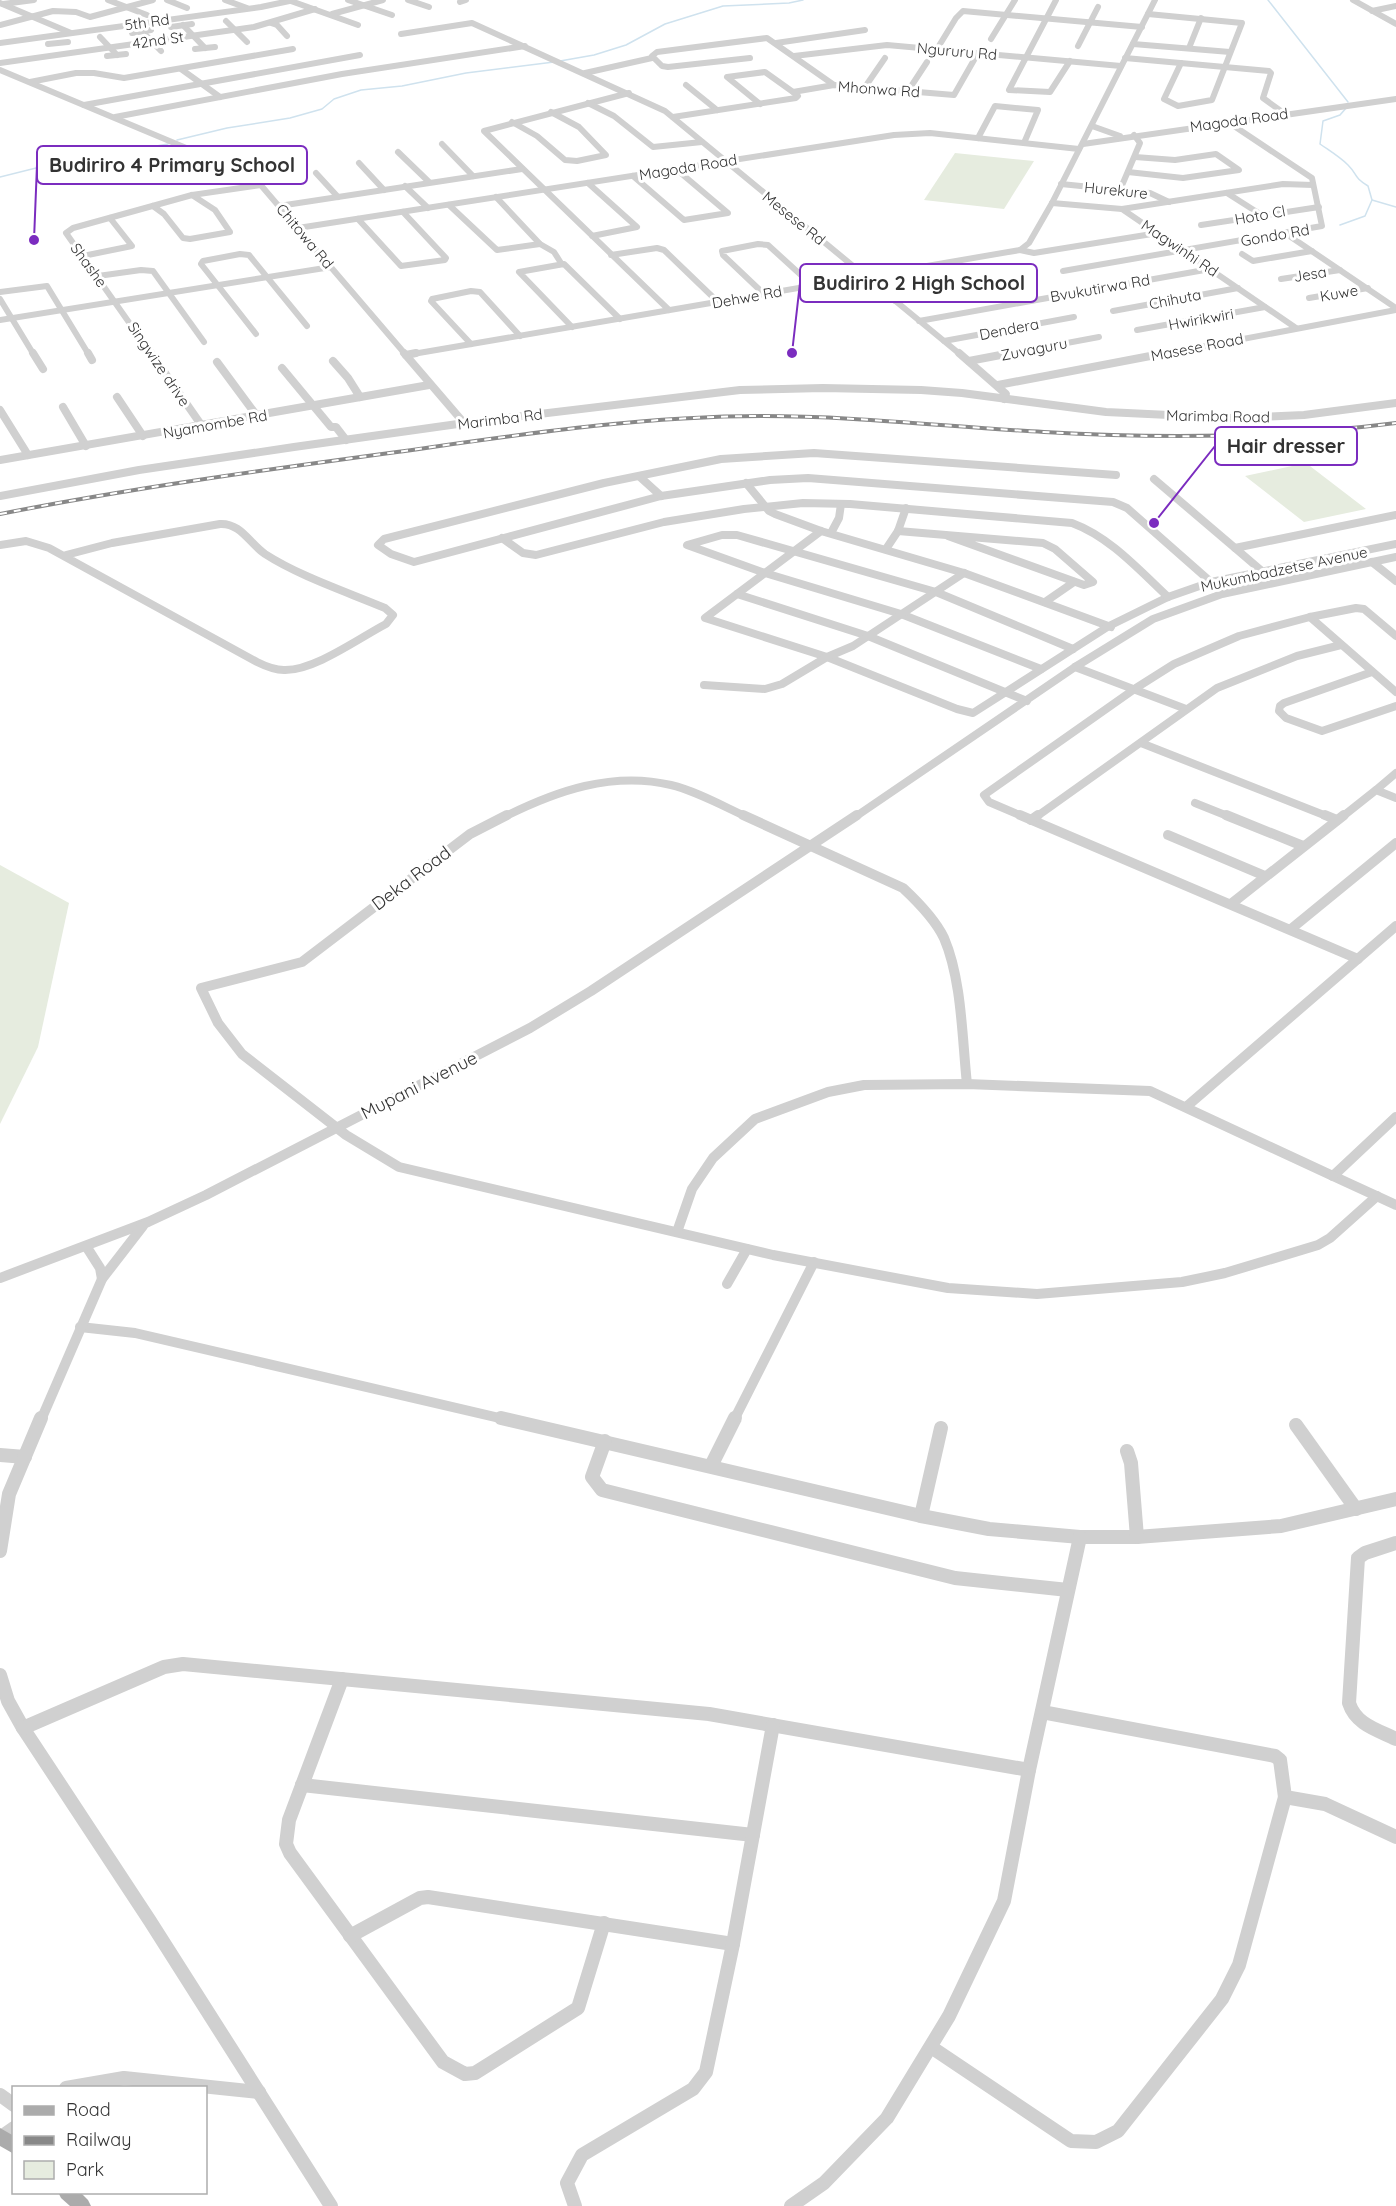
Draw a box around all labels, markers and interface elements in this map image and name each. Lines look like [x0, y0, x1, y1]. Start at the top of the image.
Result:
street label: 5th Rd [123, 9, 171, 35]
street label: 42nd St [131, 27, 185, 53]
street label: Ngururu Rd [916, 38, 998, 64]
street label: Mhonwa Rd [837, 77, 921, 101]
street label: Magoda Road [1189, 104, 1289, 136]
callout: Budiriro 4 Primary School [37, 146, 307, 184]
street label: Magoda Road [638, 150, 738, 184]
text: Budiriro 4 Primary School [49, 152, 295, 177]
street label: Hurekure [1083, 177, 1149, 203]
street label: Mesese Rd [759, 187, 829, 249]
street label: Chitowa Rd [272, 200, 338, 272]
street label: Hoto Cl [1233, 201, 1287, 229]
street label: Magwinhi Rd [1138, 215, 1222, 281]
street label: Gondo Rd [1239, 220, 1311, 250]
street label: Shashe [67, 239, 111, 291]
street label: Jesa [1292, 262, 1328, 286]
callout: Budiriro 2 High School [800, 264, 1037, 302]
text: Budiriro 2 High School [813, 270, 1025, 295]
street label: Bvukutirwa Rd [1049, 270, 1151, 306]
street label: Kuwe [1319, 280, 1359, 306]
street label: Dehwe Rd [710, 281, 784, 313]
street label: Chihuta [1147, 285, 1203, 313]
street label: Hwirikwiri [1167, 304, 1235, 334]
street label: Dendera [978, 314, 1040, 344]
street label: Singwize drive [124, 318, 194, 410]
street label: Masese Road [1149, 329, 1245, 365]
street label: Zuvaguru [999, 333, 1069, 365]
street label: Marimba Rd [456, 404, 544, 434]
street label: Nyamombe Rd [161, 405, 269, 443]
street label: Marimba Road [1166, 406, 1270, 426]
callout: Hair dresser [1215, 427, 1357, 465]
text: Hair dresser [1227, 433, 1345, 458]
street label: Mukumbadzetse Avenue [1199, 542, 1369, 596]
street label: Deka Road [367, 841, 455, 915]
street label: Mupani Avenue [357, 1046, 481, 1124]
legend [12, 2086, 207, 2194]
text: Road [66, 2098, 111, 2121]
text: Railway [66, 2128, 132, 2151]
text: Park [66, 2158, 104, 2181]

